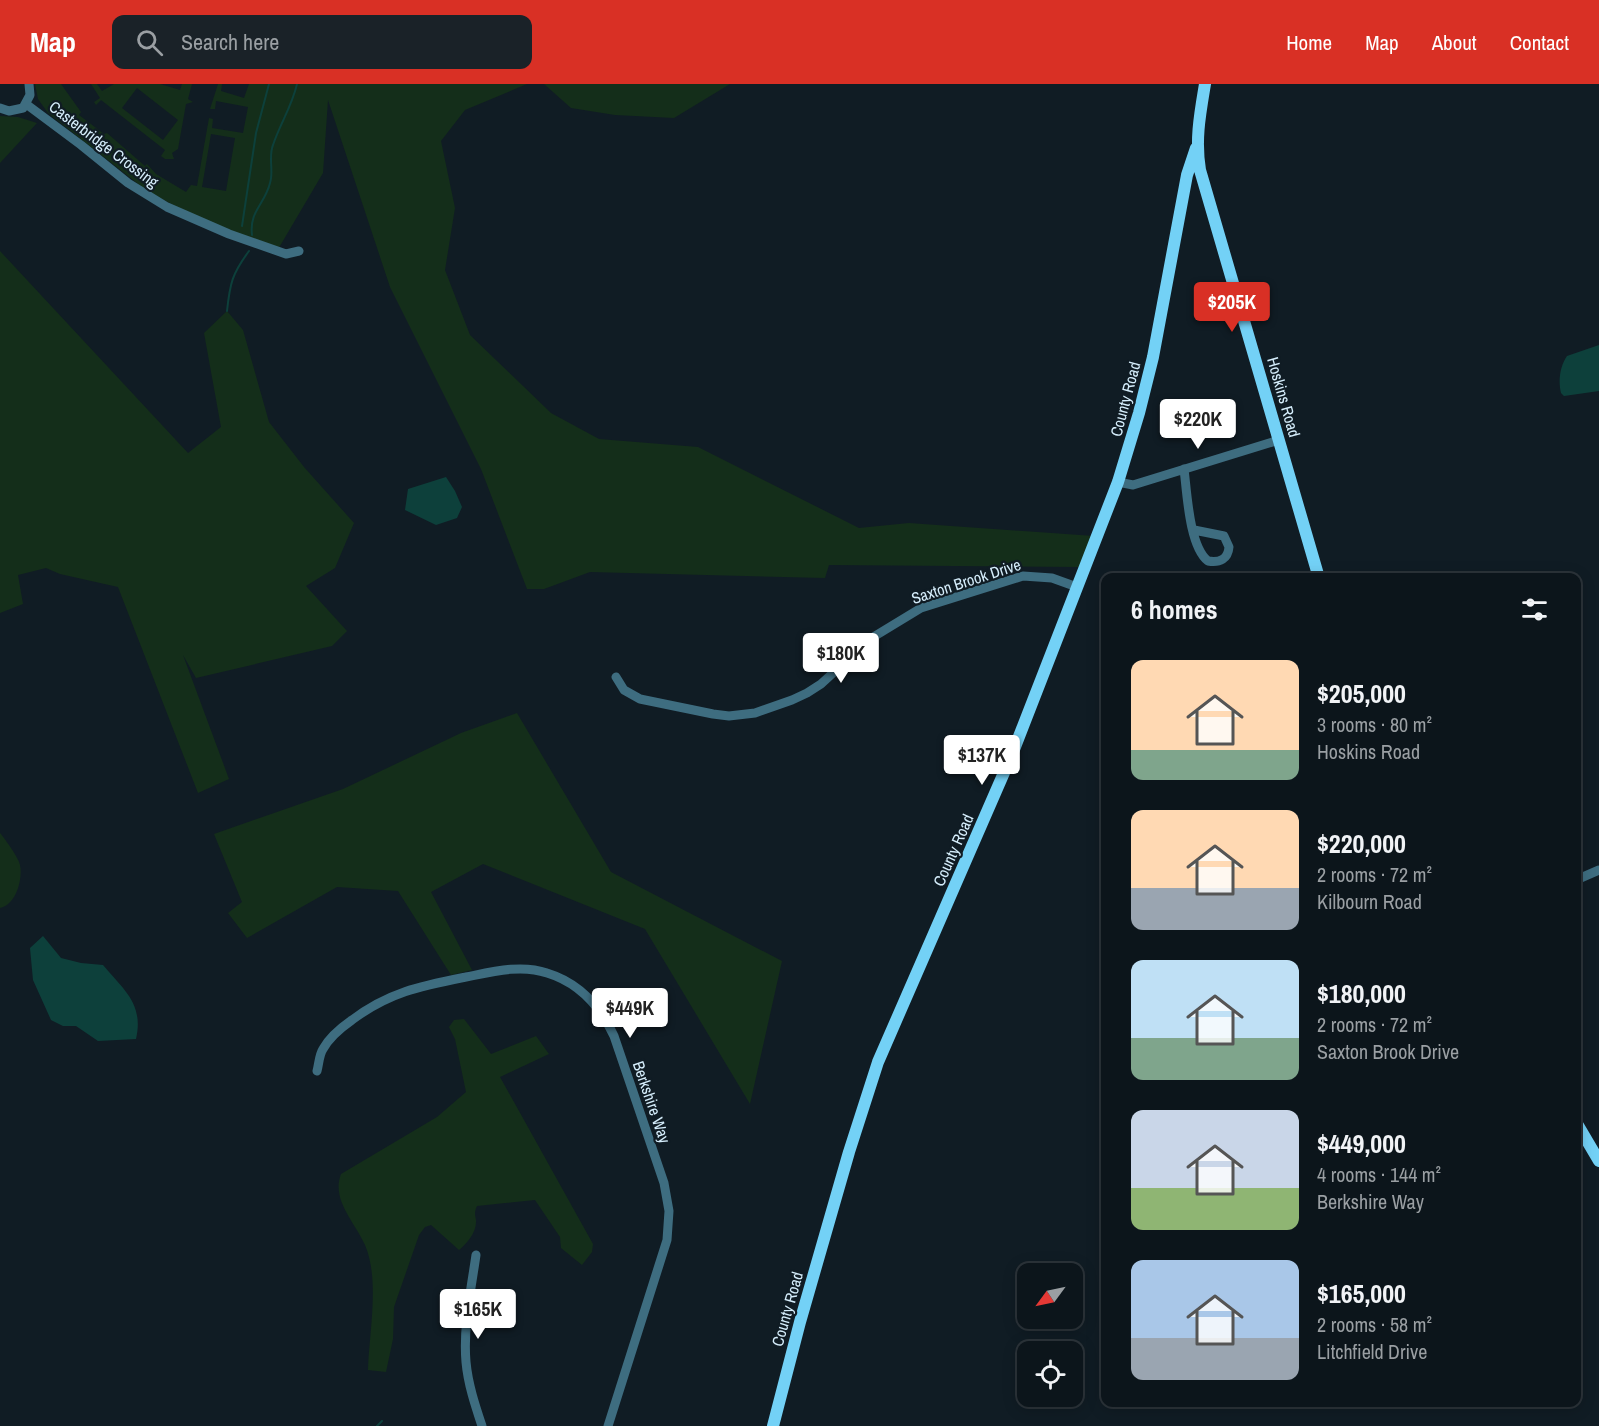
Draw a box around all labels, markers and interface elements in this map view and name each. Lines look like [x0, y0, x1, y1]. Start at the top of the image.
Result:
search box [112, 15, 532, 69]
text: Map [30, 23, 76, 61]
icon: search [133, 26, 166, 59]
text: Search here [181, 27, 279, 57]
text: Home [1286, 28, 1332, 57]
text: Map [1365, 28, 1399, 57]
text: About [1432, 28, 1477, 57]
text: Contact [1510, 28, 1569, 57]
street label: Casterbridge Crossing [45, 95, 164, 193]
pin: $205K [1190, 282, 1274, 333]
text: $205K [1208, 288, 1256, 315]
street label: Hoskins Road [1262, 354, 1306, 440]
street label: County Road [1104, 359, 1146, 439]
pin: $220K [1156, 399, 1240, 450]
text: $220K [1174, 405, 1222, 432]
street label: Saxton Brook Drive [909, 553, 1023, 609]
text: 6 homes [1131, 592, 1218, 627]
icon: filters [1518, 593, 1551, 626]
pin: $180K [799, 633, 883, 684]
text: $180K [817, 639, 865, 666]
text: $205,000 [1317, 676, 1406, 711]
icon: home [1179, 684, 1251, 756]
text: 3 rooms · 80 m² [1317, 711, 1432, 738]
pin: $137K [940, 735, 1024, 786]
text: Hoskins Road [1317, 738, 1420, 765]
text: $137K [958, 741, 1006, 768]
street label: County Road [927, 811, 979, 889]
text: $220,000 [1317, 826, 1406, 861]
icon: home [1179, 834, 1251, 906]
text: 2 rooms · 72 m² [1317, 861, 1432, 888]
text: Kilbourn Road [1317, 888, 1422, 915]
text: $180,000 [1317, 976, 1406, 1011]
icon: home [1179, 984, 1251, 1056]
pin: $449K [588, 988, 672, 1039]
text: $449K [606, 994, 654, 1021]
text: 2 rooms · 72 m² [1317, 1011, 1432, 1038]
text: Saxton Brook Drive [1317, 1038, 1459, 1065]
street label: Berkshire Way [628, 1058, 676, 1146]
text: $449,000 [1317, 1126, 1406, 1161]
icon: home [1179, 1134, 1251, 1206]
text: 4 rooms · 144 m² [1317, 1161, 1441, 1188]
text: Berkshire Way [1317, 1188, 1424, 1215]
north arrow [1017, 1263, 1083, 1329]
map controls [1017, 1263, 1083, 1407]
street label: County Road [766, 1269, 808, 1349]
text: $165,000 [1317, 1276, 1406, 1311]
icon: home [1179, 1284, 1251, 1356]
pin: $165K [436, 1289, 520, 1340]
text: $165K [454, 1295, 502, 1322]
text: 2 rooms · 58 m² [1317, 1311, 1432, 1338]
text: Litchfield Drive [1317, 1338, 1427, 1365]
button: locate [1017, 1341, 1083, 1407]

